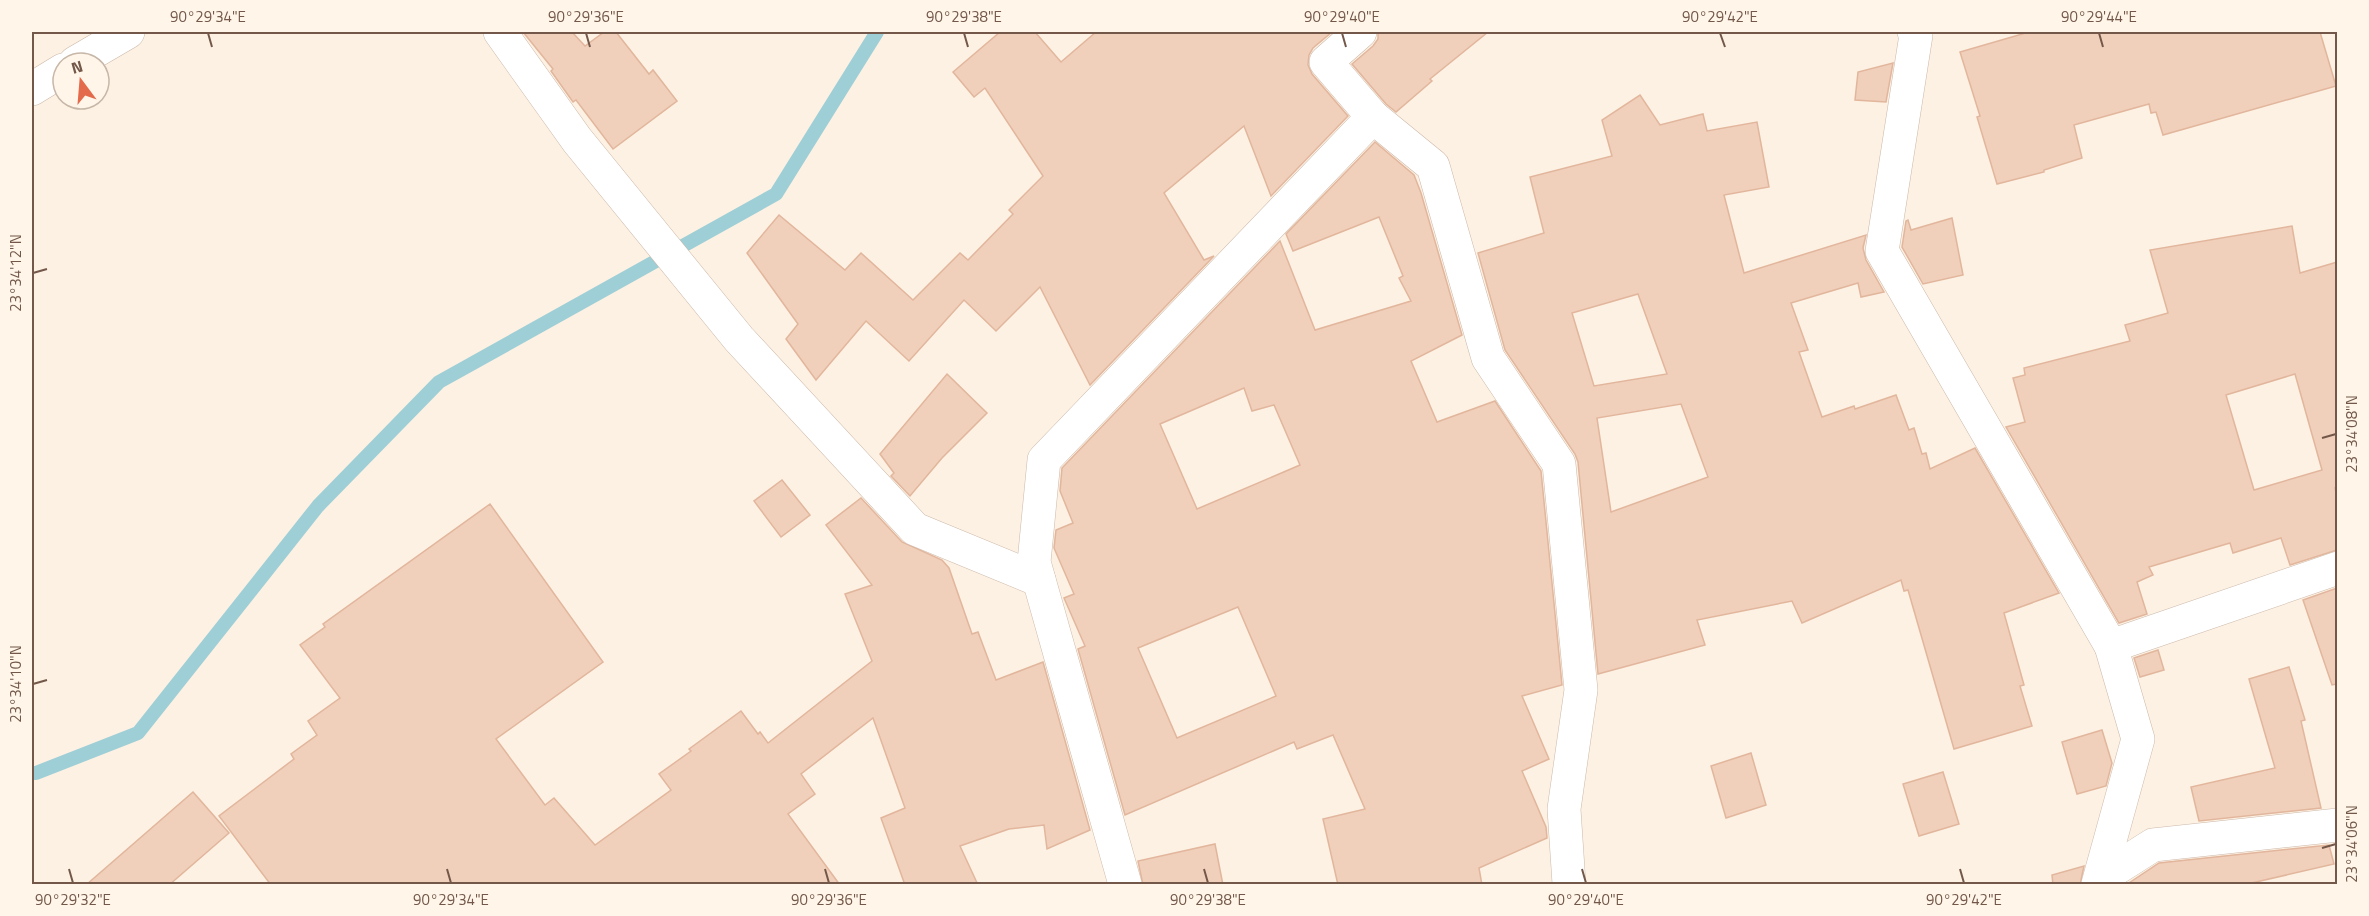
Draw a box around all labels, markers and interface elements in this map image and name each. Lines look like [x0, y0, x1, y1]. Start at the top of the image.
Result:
text: 90°29'34"E [170, 5, 246, 28]
text: 90°29'36"E [548, 5, 624, 28]
text: 90°29'38"E [926, 5, 1002, 28]
text: 90°29'40"E [1304, 5, 1380, 28]
text: 90°29'42"E [1682, 5, 1758, 28]
text: 90°29'44"E [2061, 5, 2137, 28]
north arrow [51, 51, 111, 111]
text: N [68, 54, 86, 80]
text: 23°34'12"N [4, 234, 27, 312]
text: 23°34'08"N [2340, 395, 2363, 473]
text: 23°34'10"N [4, 645, 27, 723]
text: 23°34'06"N [2340, 805, 2363, 883]
text: 90°29'32"E [35, 888, 111, 911]
text: 90°29'34"E [413, 888, 489, 911]
text: 90°29'36"E [791, 888, 867, 911]
text: 90°29'38"E [1170, 888, 1246, 911]
text: 90°29'40"E [1548, 888, 1624, 911]
text: 90°29'42"E [1926, 888, 2002, 911]

